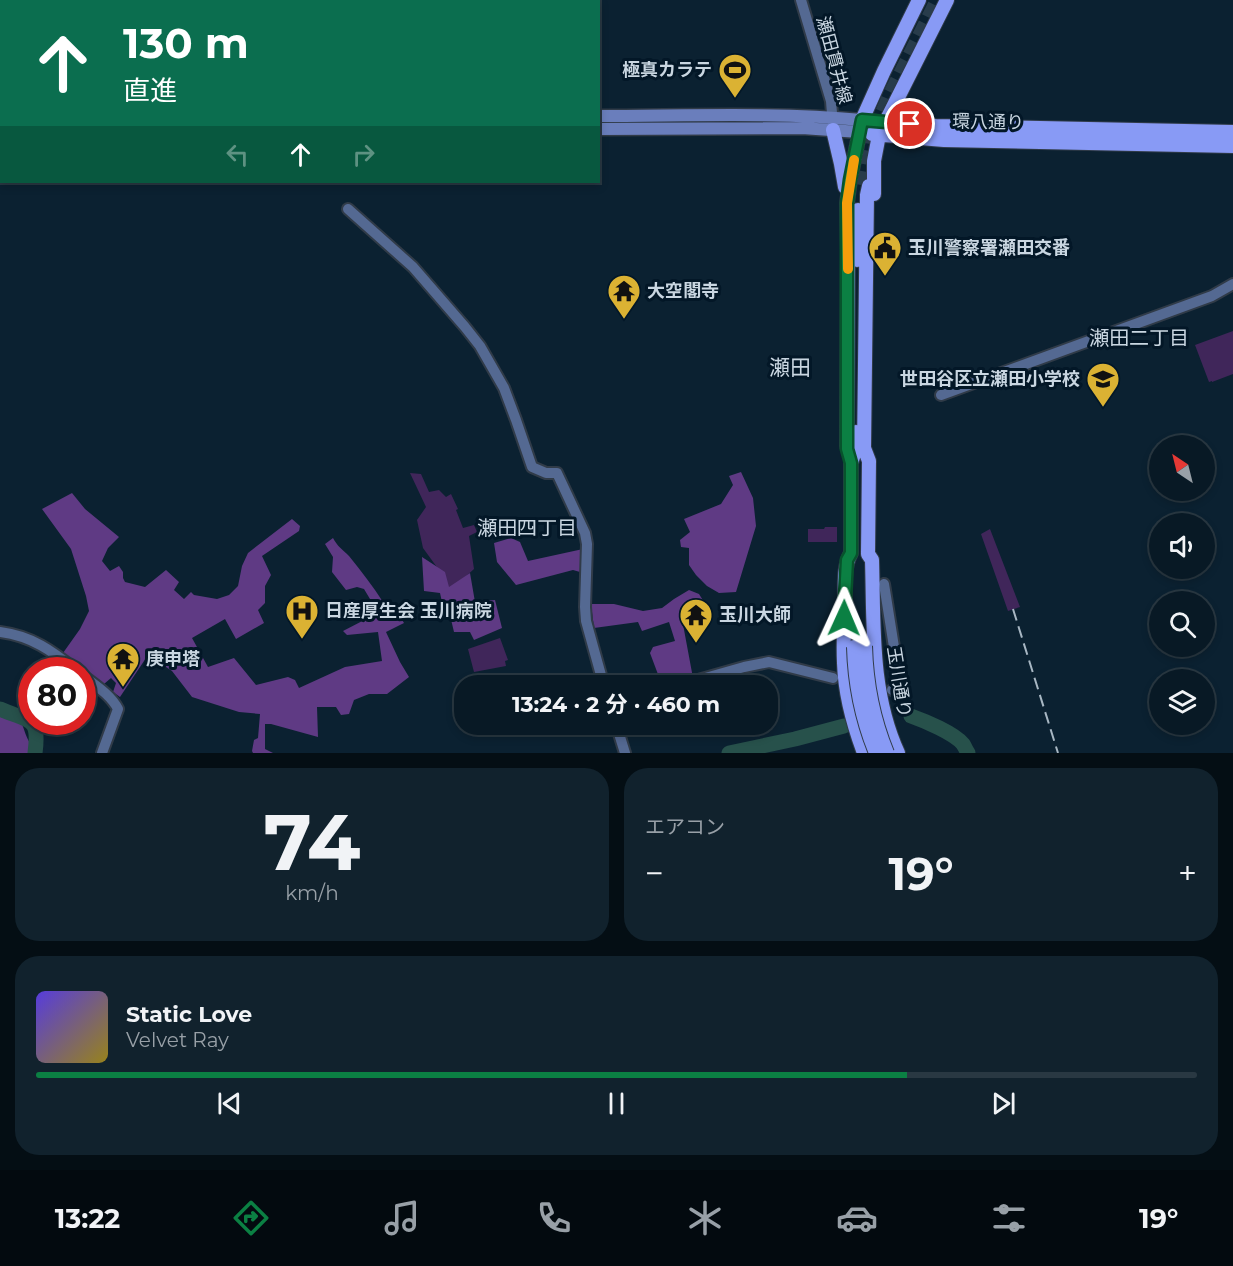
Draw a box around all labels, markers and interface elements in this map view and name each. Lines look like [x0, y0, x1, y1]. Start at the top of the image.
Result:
street label: 瀬田貫井線 [812, 14, 856, 106]
text: 130 m [123, 17, 249, 69]
icon: ahead [24, 24, 102, 102]
sports icon: 極真カラテ [717, 52, 753, 99]
place label: 極真カラテ [622, 59, 712, 81]
text: 直進 [123, 74, 177, 107]
pin [884, 98, 935, 149]
icon: arrive [893, 107, 926, 140]
street label: 環八通り [952, 110, 1024, 134]
icon: left [221, 138, 254, 171]
icon: ahead [284, 138, 317, 171]
icon: right [347, 138, 380, 171]
public building icon: 玉川警察署瀬田交番 [867, 230, 903, 277]
place label: 玉川警察署瀬田交番 [908, 237, 1070, 259]
temple icon: 大空閣寺 [606, 273, 642, 320]
place label: 大空閣寺 [647, 280, 719, 302]
district label: 瀬田二丁目 [1089, 326, 1189, 350]
district label: 瀬田 [769, 355, 811, 380]
school or university icon: 世田谷区立瀬田小学校 [1085, 361, 1121, 408]
place label: 世田谷区立瀬田小学校 [900, 368, 1080, 390]
north arrow [1149, 435, 1215, 501]
map controls [1149, 435, 1215, 735]
button: sound [1149, 513, 1215, 579]
district label: 瀬田四丁目 [477, 516, 577, 540]
position arrow [812, 586, 876, 650]
button: search [1149, 591, 1215, 657]
hospital icon: 日産厚生会 玉川病院 [284, 593, 320, 640]
temple icon: 玉川大師 [678, 597, 714, 644]
place label: 日産厚生会 玉川病院 [325, 600, 492, 622]
place label: 玉川大師 [719, 604, 791, 626]
temple icon: 庚申塔 [105, 641, 141, 688]
street label: 玉川通り [883, 645, 915, 719]
place label: 庚申塔 [146, 648, 200, 670]
speed limit sign: 80 [18, 657, 96, 735]
button: layers [1149, 669, 1215, 735]
text: 13:24 · 2 分 · 460 m [512, 691, 720, 718]
text: 74 [263, 794, 361, 890]
text: エアコン [645, 815, 725, 839]
text: 19° [888, 846, 954, 901]
text: − [645, 853, 664, 893]
text: + [1178, 853, 1197, 893]
text: km/h [285, 881, 339, 905]
text: Static Love [126, 1001, 252, 1028]
text: Velvet Ray [126, 1028, 229, 1052]
icon: previous [213, 1087, 246, 1120]
icon: pause [600, 1087, 633, 1120]
icon: next [987, 1087, 1020, 1120]
icon: directions [230, 1197, 272, 1239]
icon: music [381, 1197, 423, 1239]
icon: phone [533, 1197, 575, 1239]
icon: climate [684, 1197, 726, 1239]
icon: car [836, 1197, 878, 1239]
icon: filters [988, 1197, 1030, 1239]
text: 13:22 [55, 1202, 120, 1235]
text: 19° [1139, 1202, 1178, 1235]

